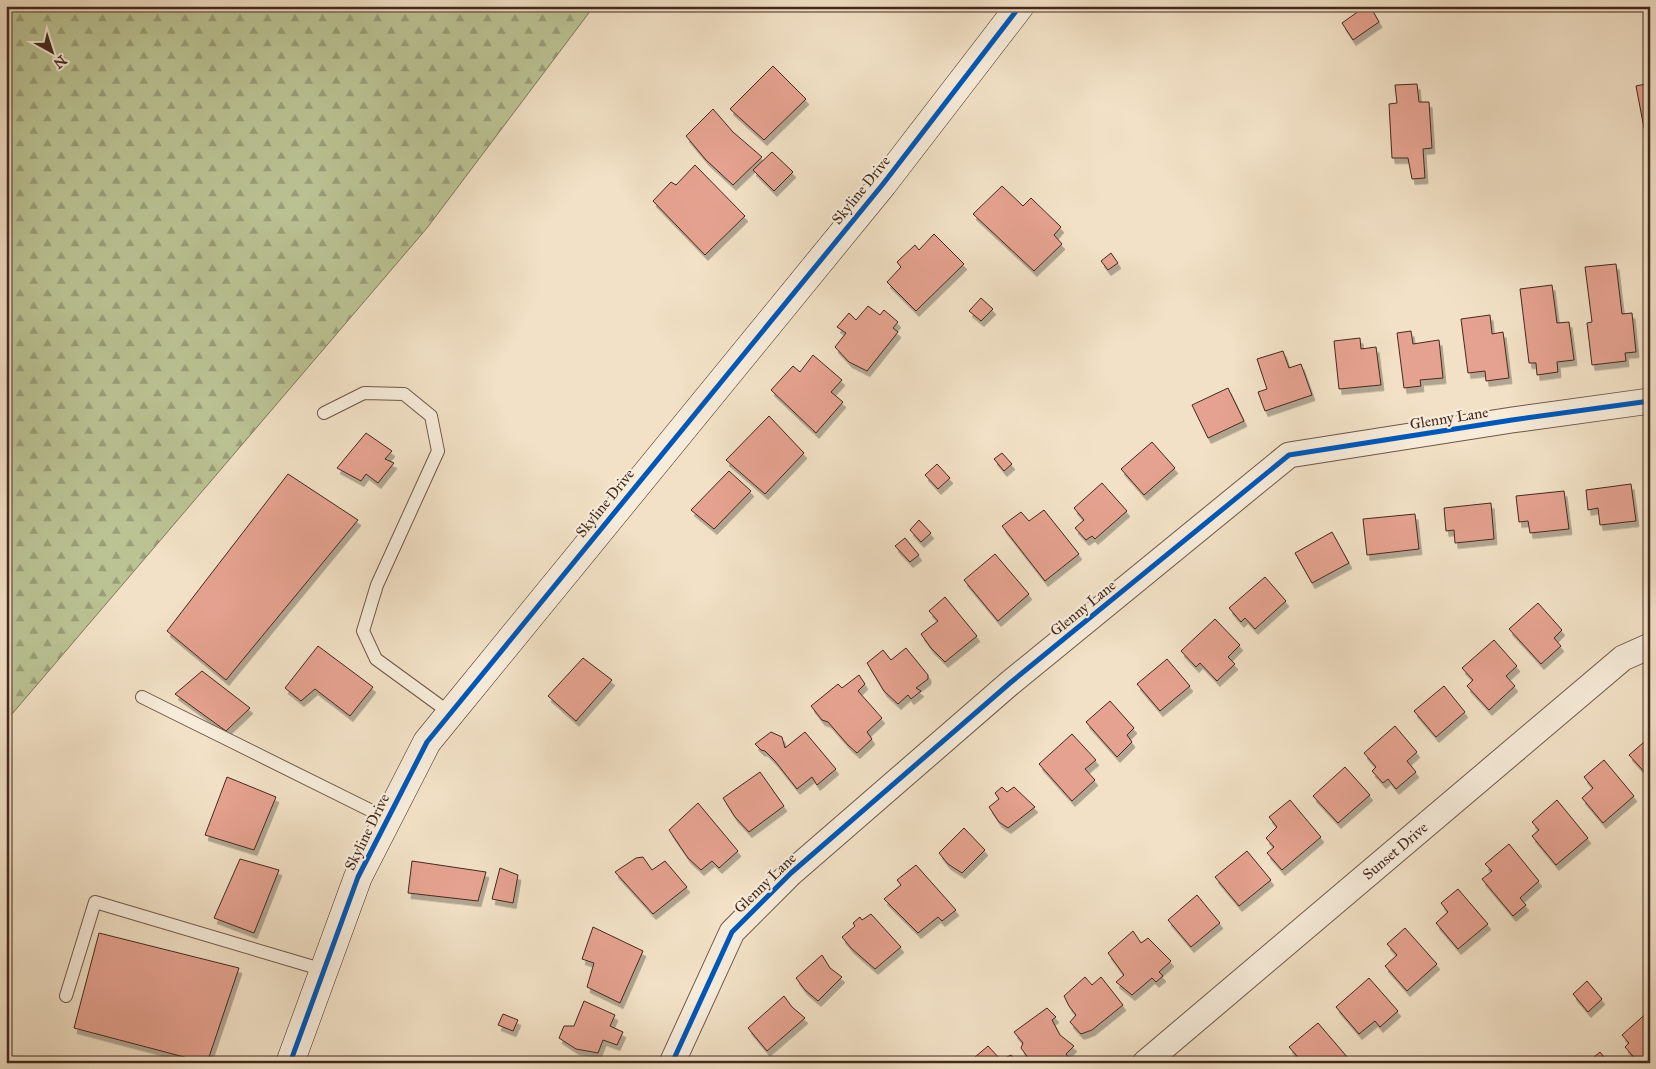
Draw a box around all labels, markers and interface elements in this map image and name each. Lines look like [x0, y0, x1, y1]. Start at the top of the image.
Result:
north arrow [28, 28, 78, 78]
text: N [50, 51, 70, 72]
street label: Skyline Drive [828, 152, 894, 228]
street label: Glenny Lane [1408, 403, 1490, 433]
street label: Skyline Drive [572, 465, 638, 541]
street label: Glenny Lane [1047, 576, 1119, 640]
street label: Skyline Drive [341, 791, 393, 873]
street label: Sunset Drive [1359, 818, 1431, 884]
street label: Glenny Lane [730, 849, 800, 917]

